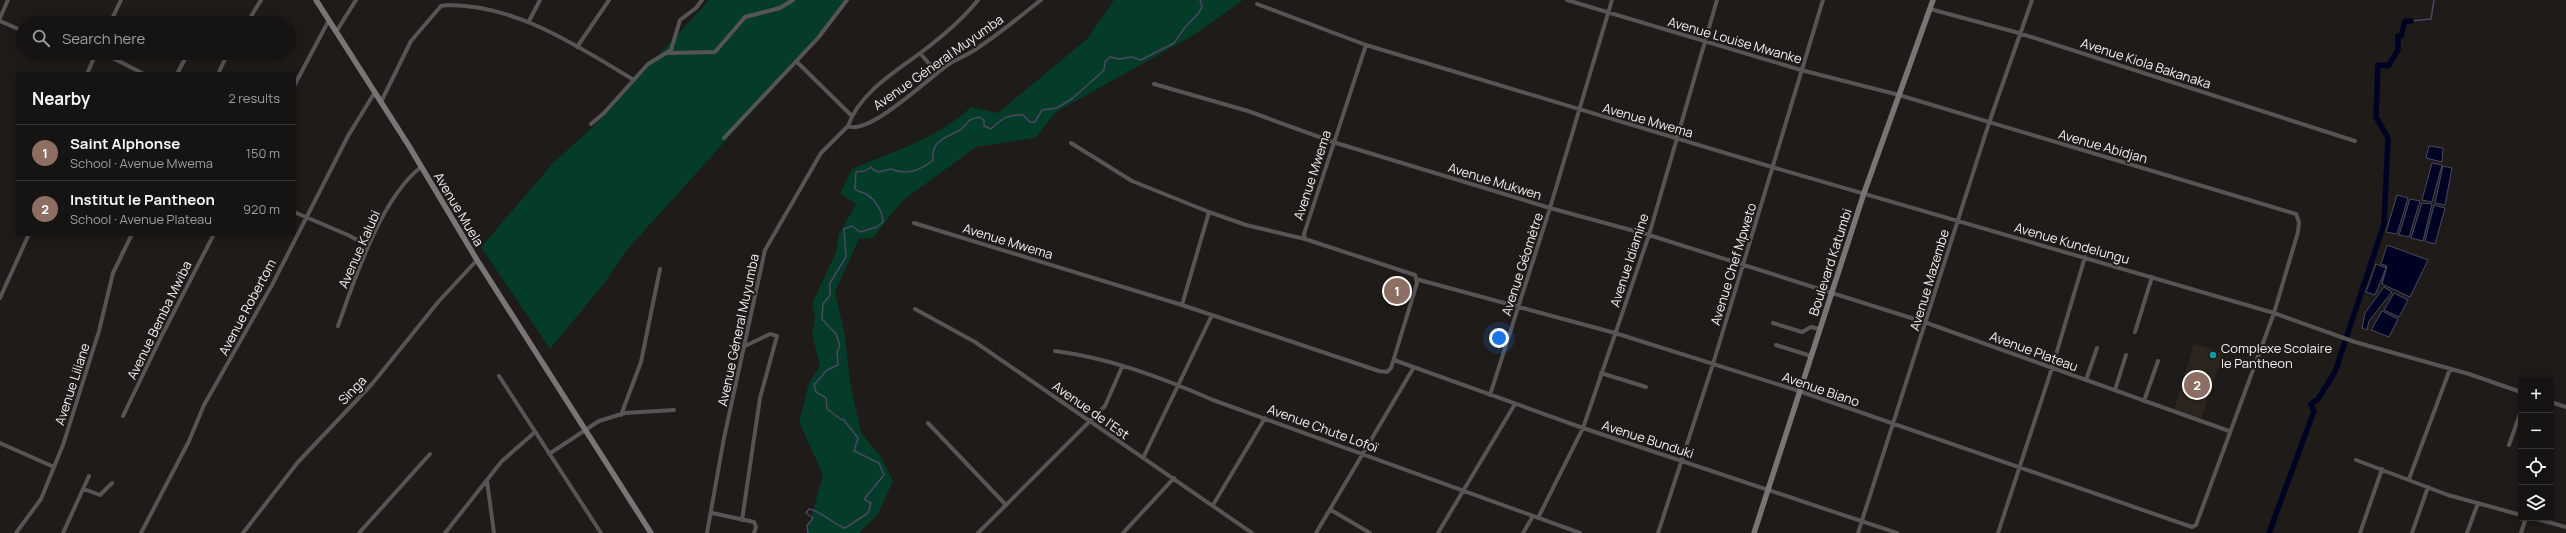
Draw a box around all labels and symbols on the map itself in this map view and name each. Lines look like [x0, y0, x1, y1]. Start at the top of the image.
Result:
street label: Avenue Géneral Muyumba [869, 10, 1007, 114]
street label: Avenue Louise Mwanke [1666, 12, 1804, 68]
street label: Avenue Kiola Bakanaka [2079, 33, 2213, 93]
street label: Avenue Mwema [1601, 98, 1695, 142]
street label: Avenue Abidjan [2056, 125, 2150, 167]
street label: Avenue Mwema [1289, 128, 1335, 222]
street label: Avenue Mukwen [1446, 158, 1544, 204]
street label: Avenue Muela [430, 169, 488, 249]
street label: Avenue Chef Mpweto [1706, 200, 1760, 327]
street label: Boulevard Katumbi [1804, 206, 1856, 318]
street label: Avenue Kalubi [334, 207, 384, 291]
street label: Avenue Géomètre [1497, 210, 1547, 318]
street label: Avenue Idiamine [1605, 211, 1653, 309]
street label: Avenue Kundelungu [2012, 218, 2132, 268]
street label: Avenue Mwema [961, 219, 1055, 263]
street label: Avenue Mazembe [1905, 227, 1953, 333]
street label: Avenue Géneral Muyumba [713, 252, 763, 408]
street label: Avenue Robertom [214, 256, 280, 358]
street label: Avenue Bemba Mwiba [122, 258, 196, 382]
pin: 1 [1384, 276, 1410, 306]
street label: Avenue Plateau [1987, 327, 2081, 375]
your location [1489, 328, 1509, 348]
place label: Complexe Scolaire le Pantheon [2221, 339, 2332, 372]
street label: Avenue Liliane [50, 340, 94, 427]
marker: Complexe Scolaire le Pantheon [2208, 350, 2218, 360]
street label: Avenue Biano [1780, 367, 1862, 411]
pin: 2 [2184, 370, 2210, 400]
street label: Singa [334, 372, 370, 408]
street label: Avenue de l'Est [1049, 377, 1133, 443]
street label: Avenue Chute Lofoï [1265, 400, 1382, 457]
street label: Avenue Bunduki [1600, 416, 1696, 462]

